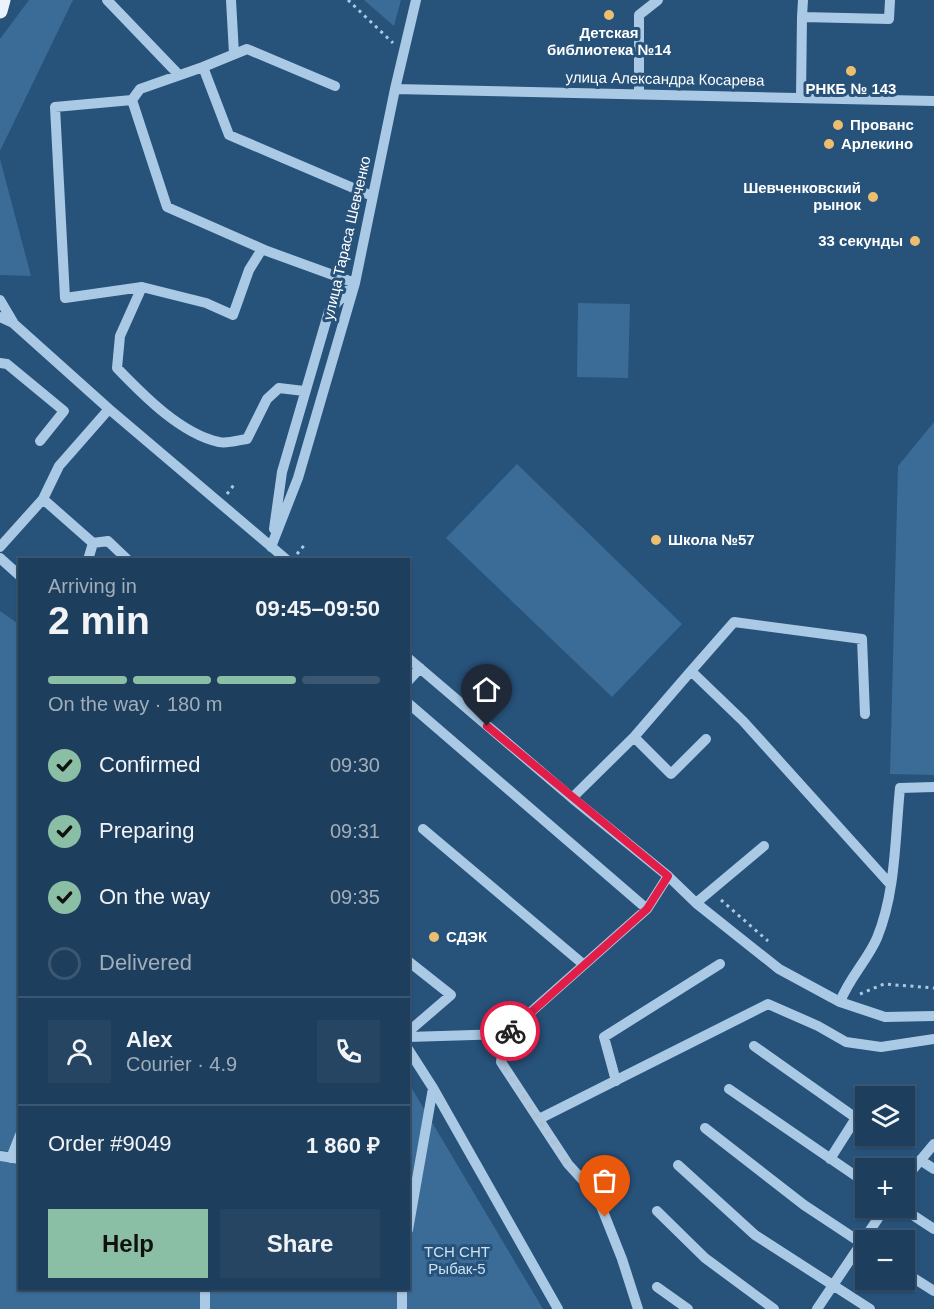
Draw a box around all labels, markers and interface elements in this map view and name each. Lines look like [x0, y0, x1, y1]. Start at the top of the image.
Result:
marker: Детская библиотека №14 [602, 8, 616, 22]
place label: Детская библиотека №14 [547, 24, 672, 58]
marker: РНКБ № 143 [844, 64, 858, 78]
street label: улица Александра Косарева [566, 68, 765, 89]
place label: РНКБ № 143 [806, 80, 896, 97]
place label: Прованс [850, 116, 914, 133]
marker: Прованс [831, 118, 845, 132]
place label: Арлекино [841, 135, 913, 152]
marker: Арлекино [822, 137, 836, 151]
street label: улица Тараса Шевченко [319, 154, 374, 322]
place label: Шевченковский рынок [743, 179, 861, 213]
marker: Шевченковский рынок [866, 190, 880, 204]
place label: 33 секунды [818, 232, 903, 249]
marker: 33 секунды [908, 234, 922, 248]
place label: Школа №57 [668, 531, 755, 548]
marker: Школа №57 [649, 533, 663, 547]
text: Arriving in [48, 575, 137, 597]
text: 09:45–09:50 [255, 596, 380, 621]
text: 2 min [48, 599, 150, 642]
pin [461, 664, 512, 726]
icon: home [470, 673, 503, 706]
text: On the way · 180 m [48, 693, 223, 715]
icon: check [48, 749, 81, 782]
text: Confirmed [99, 752, 200, 777]
text: 09:30 [330, 754, 380, 776]
icon: check [48, 815, 81, 848]
text: Preparing [99, 818, 194, 843]
text: 09:31 [330, 820, 380, 842]
icon: check [48, 881, 81, 914]
text: On the way [99, 884, 210, 909]
text: 09:35 [330, 886, 380, 908]
place label: СДЭК [446, 928, 488, 945]
marker: СДЭК [427, 930, 441, 944]
text: Delivered [99, 950, 192, 975]
courier [480, 1001, 540, 1061]
icon: bike [494, 1015, 527, 1048]
button: person [48, 1020, 111, 1083]
button: phone [317, 1020, 380, 1083]
text: Alex [126, 1027, 172, 1052]
text: Courier · 4.9 [126, 1053, 237, 1075]
map controls [855, 1086, 915, 1290]
button: layers [855, 1086, 915, 1146]
text: Order #9049 [48, 1131, 172, 1156]
text: 1 860 ₽ [306, 1133, 380, 1158]
pin [579, 1155, 630, 1217]
button: + [855, 1158, 915, 1218]
icon: bag [588, 1164, 621, 1197]
button: Help [48, 1209, 208, 1278]
button: Share [220, 1209, 380, 1278]
button: − [855, 1230, 915, 1290]
park label: ТСН СНТ Рыбак-5 [424, 1243, 490, 1277]

